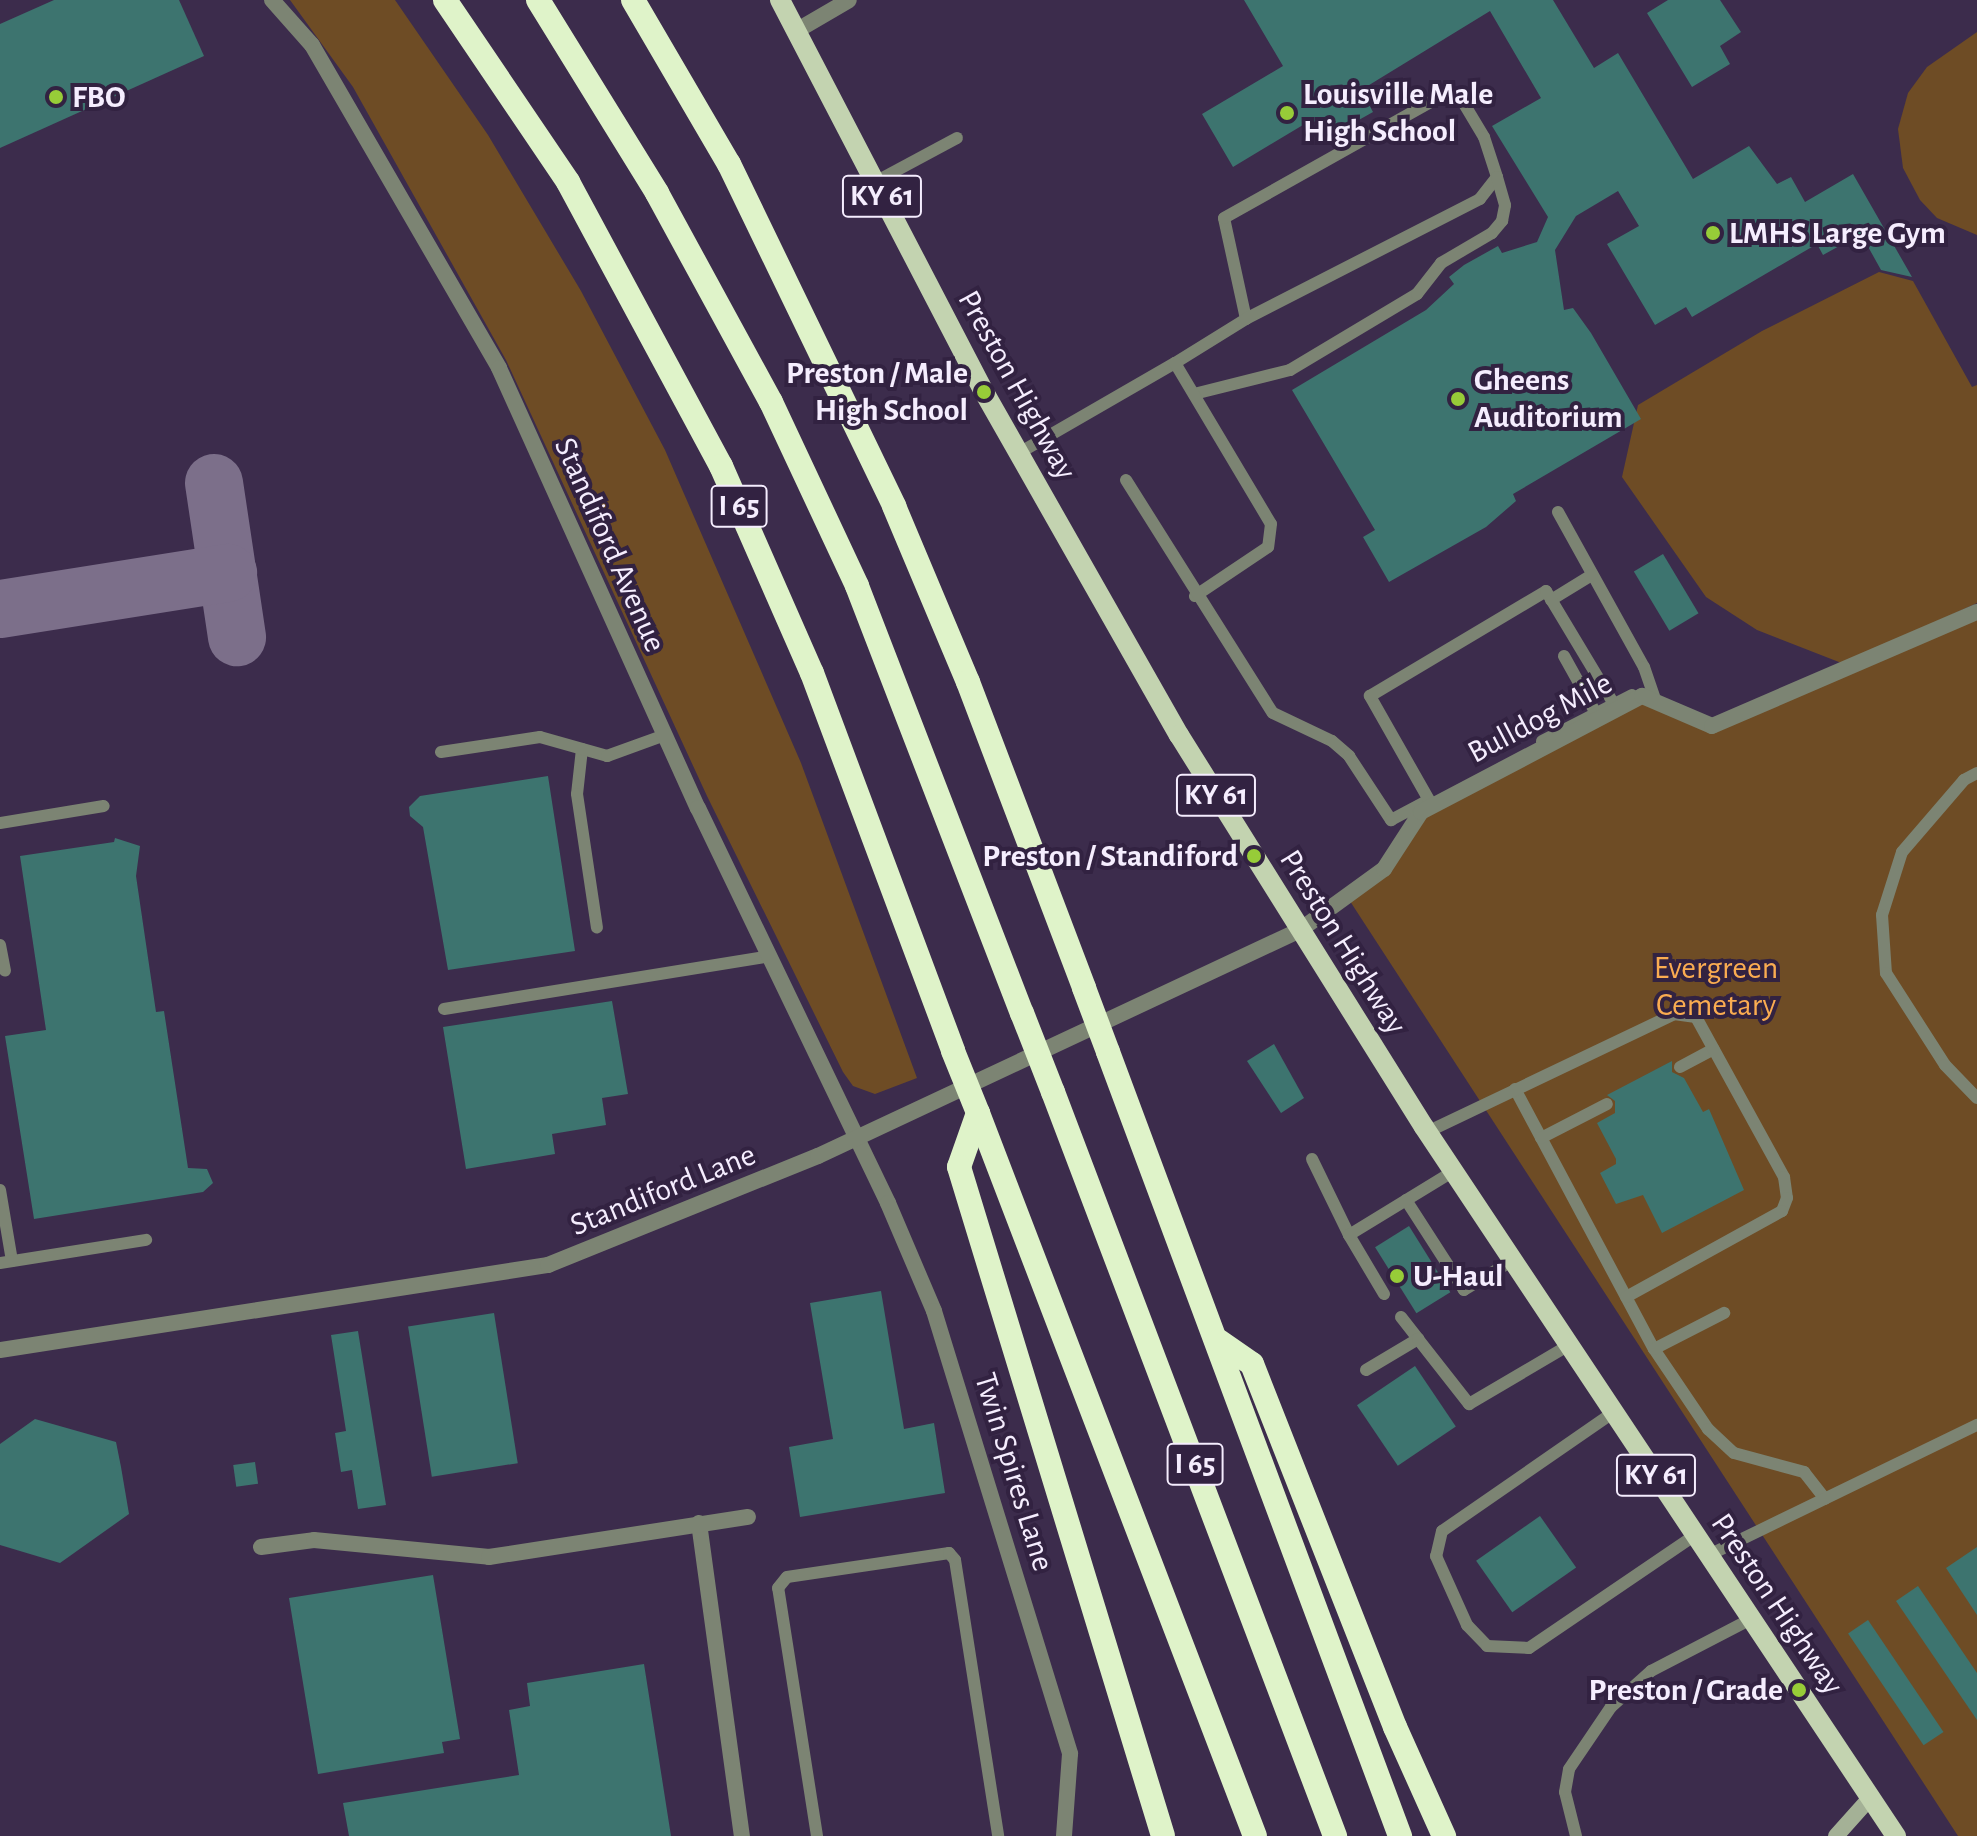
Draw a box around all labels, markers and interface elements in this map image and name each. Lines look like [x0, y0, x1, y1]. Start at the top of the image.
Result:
place label: Louisville Male High School [1303, 76, 1493, 151]
place label: FBO [72, 78, 126, 116]
marker: FBO [47, 88, 65, 106]
marker: Louisville Male High School [1278, 104, 1296, 122]
road number: KY 61 [840, 170, 924, 222]
place label: LMHS Large Gym [1729, 214, 1946, 252]
marker: LMHS Large Gym [1704, 224, 1722, 242]
street label: Preston Highway [949, 284, 1085, 486]
place label: Preston / Male High School [786, 355, 968, 430]
place label: Gheens Auditorium [1474, 362, 1622, 437]
marker: Preston / Male High School [975, 383, 993, 401]
marker: Gheens Auditorium [1449, 390, 1467, 408]
street label: Standiford Avenue [546, 432, 674, 658]
road number: I 65 [709, 480, 769, 532]
street label: Bulldog Mile [1461, 664, 1619, 772]
road number: KY 61 [1174, 769, 1258, 821]
place label: Preston / Standiford [982, 837, 1238, 875]
street label: Preston Highway [1271, 843, 1415, 1041]
marker: Preston / Standiford [1245, 847, 1263, 865]
park label: Evergreen Cemetary [1654, 950, 1778, 1025]
street label: Standiford Lane [565, 1135, 761, 1245]
place label: U-Haul [1413, 1257, 1503, 1295]
marker: U-Haul [1388, 1267, 1406, 1285]
street label: Twin Spires Lane [966, 1368, 1062, 1576]
road number: I 65 [1165, 1438, 1225, 1490]
road number: KY 61 [1614, 1449, 1698, 1501]
street label: Preston Highway [1702, 1506, 1852, 1702]
place label: Preston / Grade [1588, 1671, 1783, 1709]
marker: Preston / Grade [1790, 1681, 1808, 1699]

